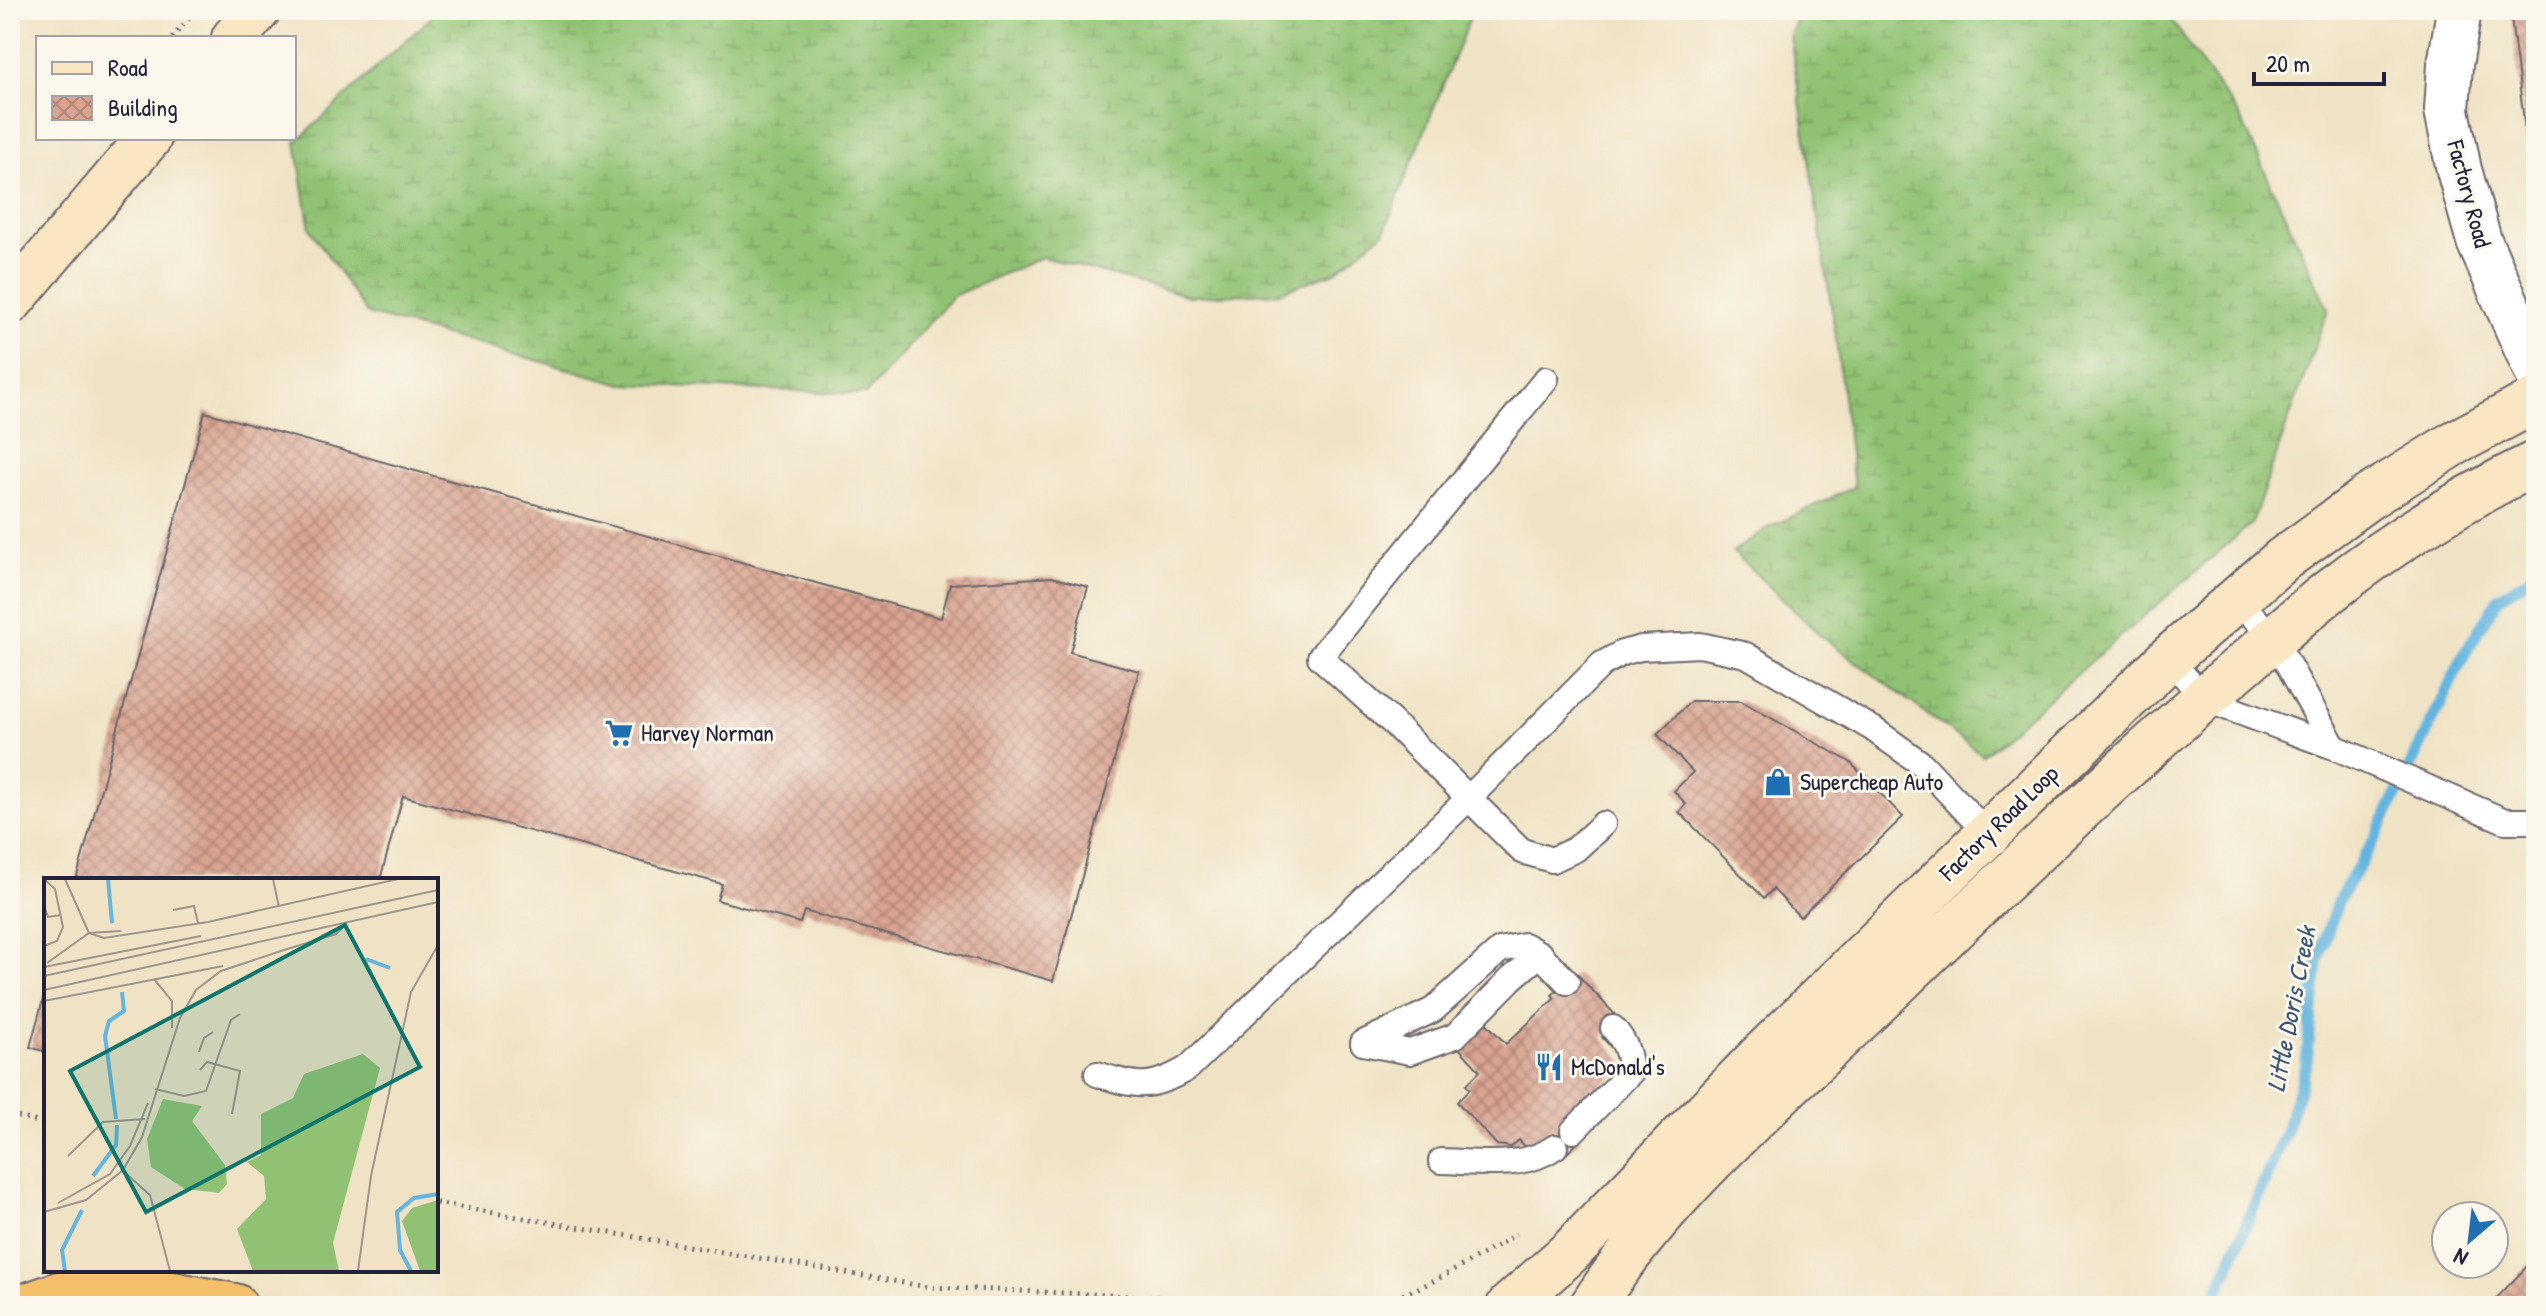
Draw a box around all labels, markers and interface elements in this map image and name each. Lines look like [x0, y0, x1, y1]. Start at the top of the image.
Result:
legend [36, 36, 296, 140]
scale bar [2254, 36, 2384, 86]
text: 20 m [2266, 47, 2310, 79]
text: Road [108, 51, 147, 83]
text: Building [108, 91, 178, 123]
street label: Factory Road [2440, 136, 2500, 251]
place label: Harvey Norman [641, 716, 774, 748]
supermarket icon: Harvey Norman [604, 718, 634, 748]
street label: Factory Road Loop [1931, 757, 2065, 888]
place label: Supercheap Auto [1800, 765, 1943, 797]
shop icon: Supercheap Auto [1763, 767, 1793, 797]
inset map [44, 878, 438, 1272]
water label: Little Doris Creek [2257, 921, 2324, 1094]
place label: McDonald's [1571, 1050, 1665, 1082]
restaurant icon: McDonald's [1534, 1052, 1564, 1082]
north arrow [2430, 1200, 2510, 1280]
text: N [2448, 1242, 2473, 1274]

